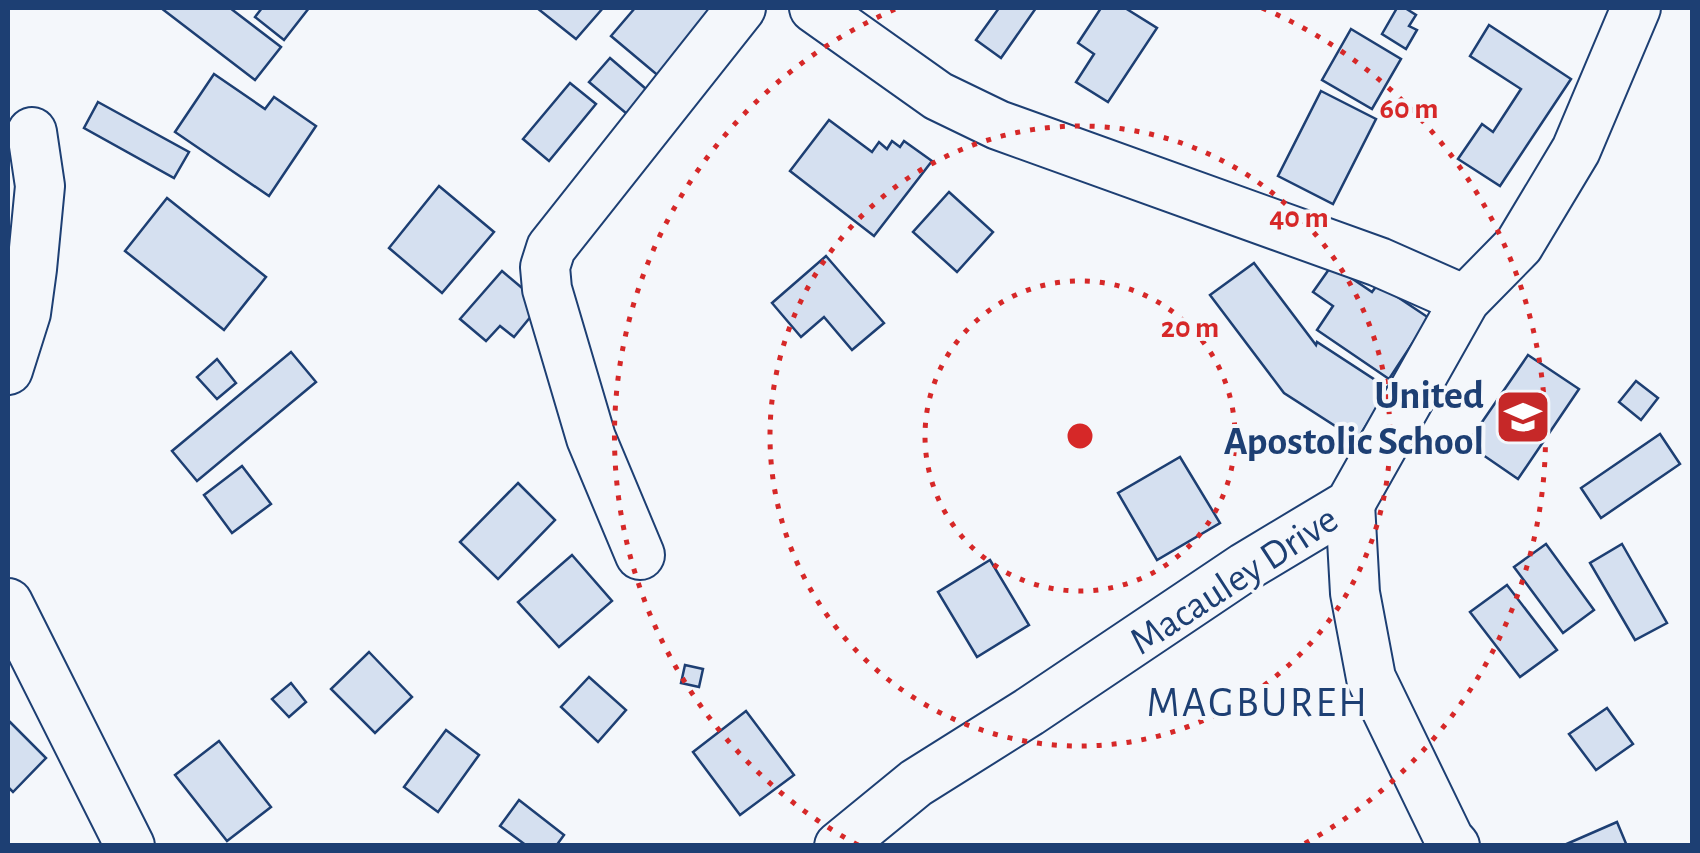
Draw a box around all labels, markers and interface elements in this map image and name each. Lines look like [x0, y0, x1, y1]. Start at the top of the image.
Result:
text: 60 m [1380, 94, 1438, 124]
text: 40 m [1269, 203, 1329, 233]
text: 20 m [1161, 313, 1219, 343]
place label: United Apostolic School [1224, 376, 1484, 462]
school or university icon: United Apostolic School [1493, 387, 1553, 447]
centre of rings [1062, 418, 1098, 454]
street label: Macauley Drive [1123, 499, 1345, 662]
district label: MAGBUREH [1146, 682, 1370, 724]

